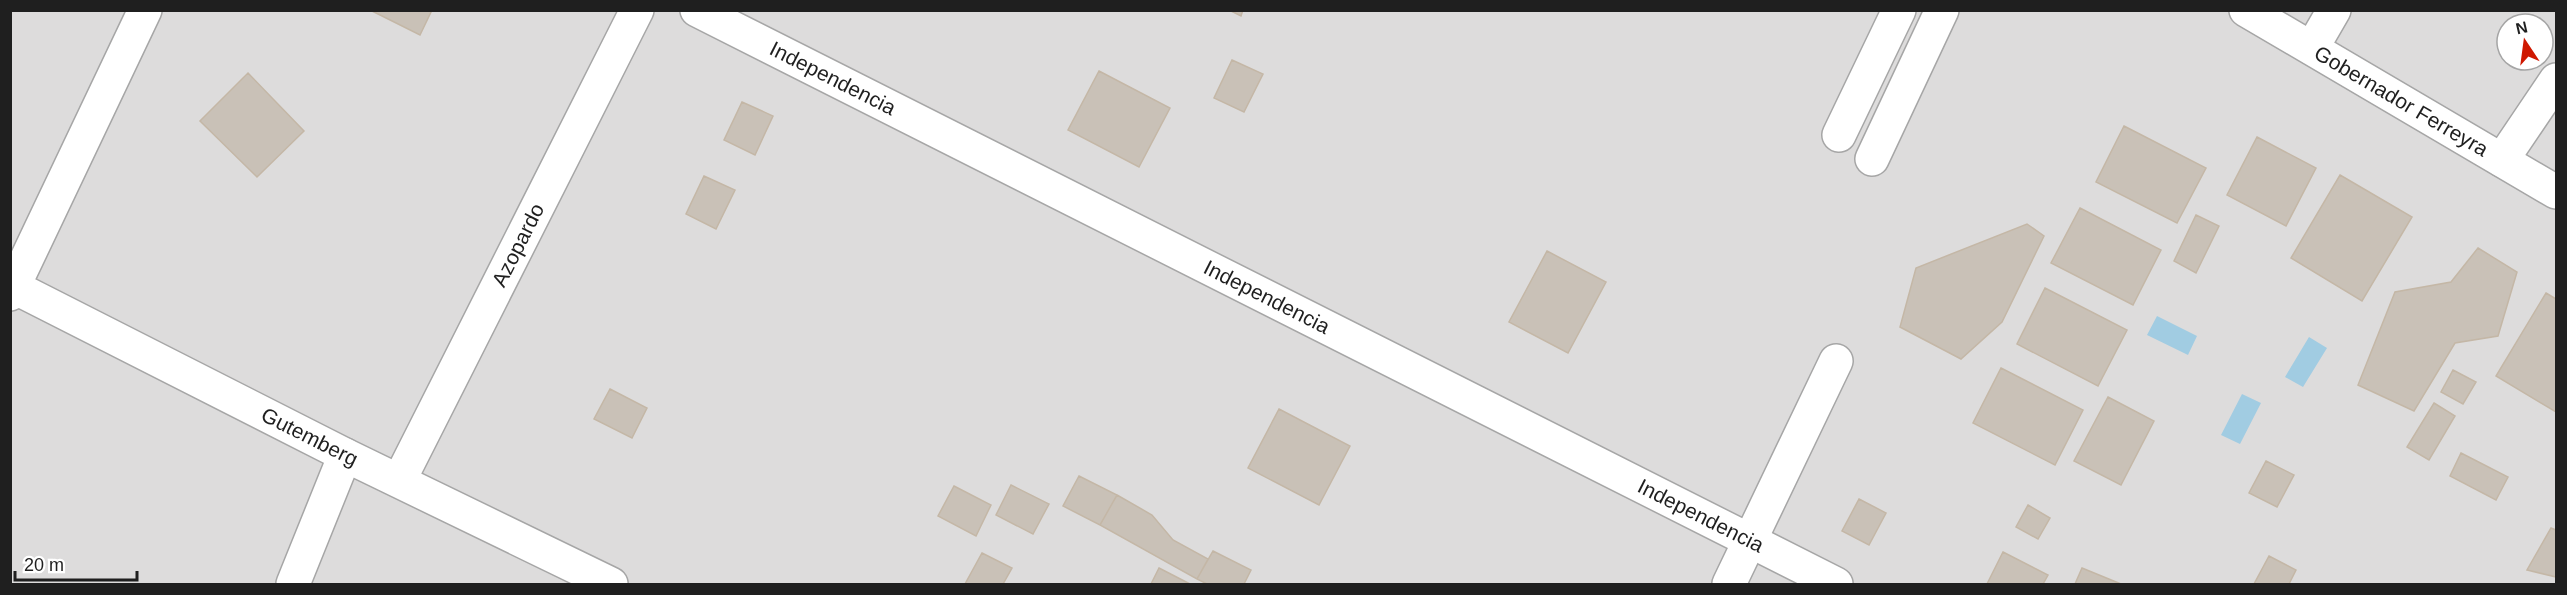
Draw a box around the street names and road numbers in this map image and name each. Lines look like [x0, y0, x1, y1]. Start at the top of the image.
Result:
street label: Independencia [766, 37, 900, 119]
street label: Gobernador Ferreyra [2311, 41, 2493, 161]
street label: Azopardo [487, 200, 548, 290]
street label: Independencia [1200, 255, 1334, 338]
street label: Gutemberg [258, 403, 362, 471]
street label: Independencia [1634, 474, 1768, 557]

